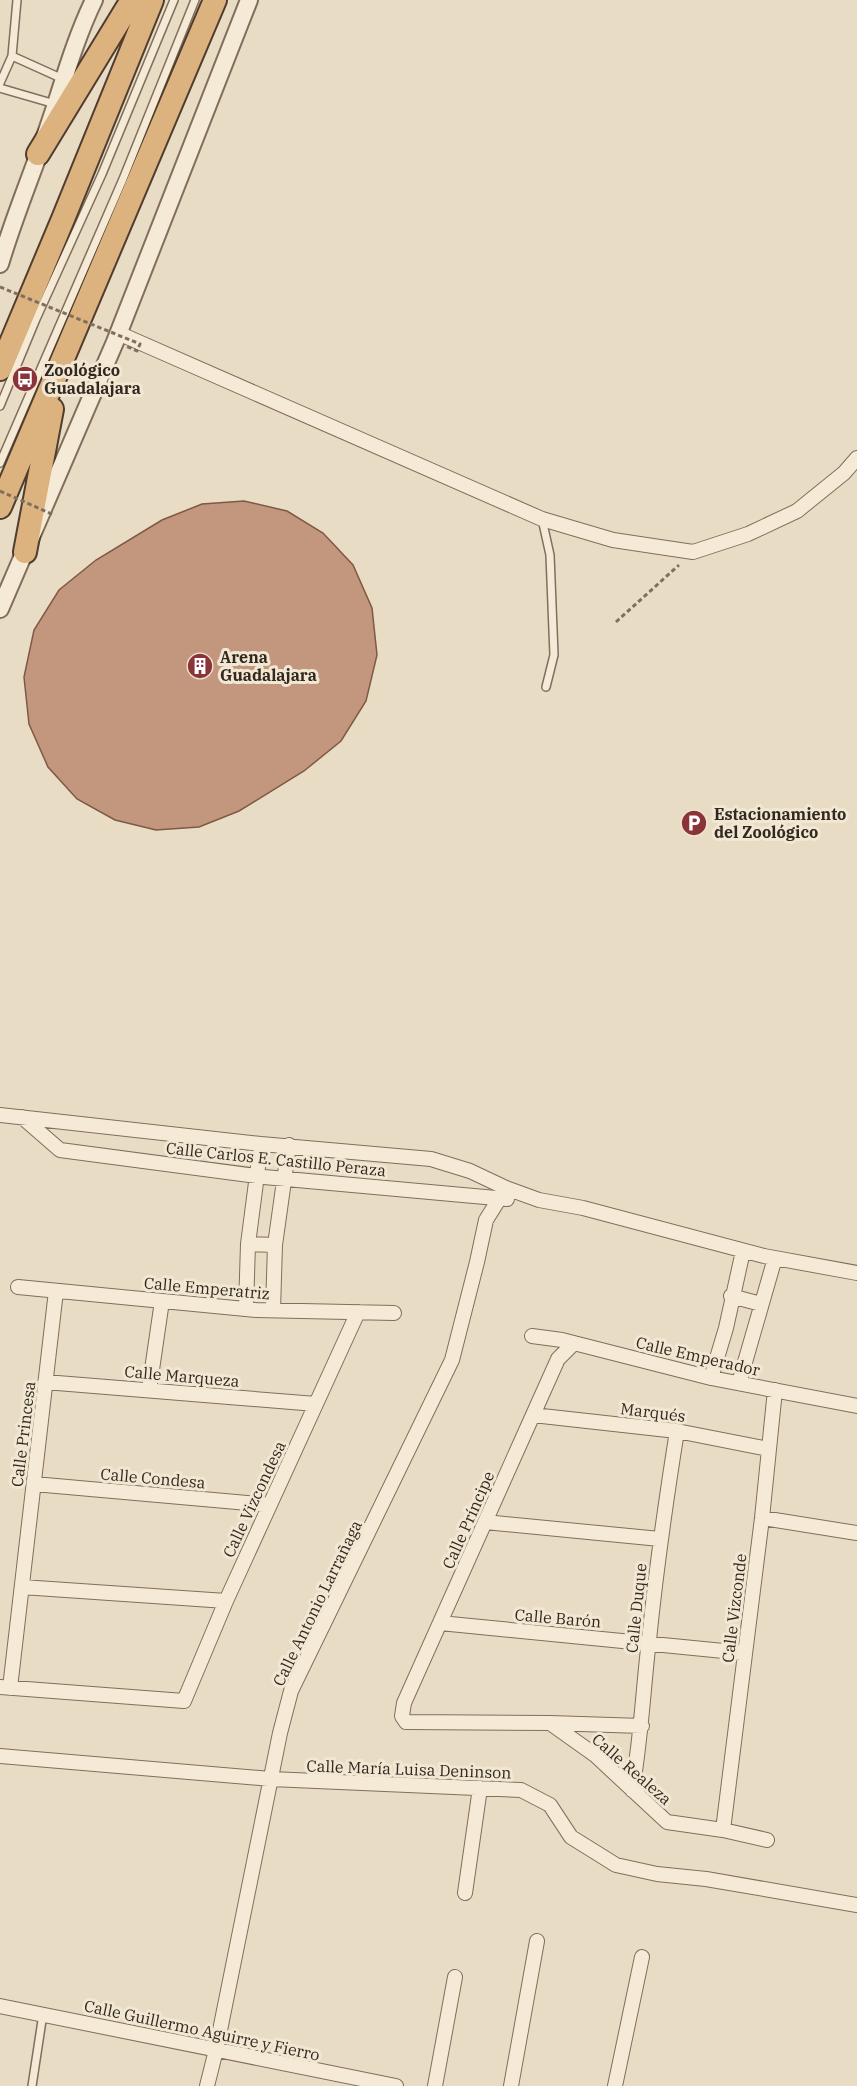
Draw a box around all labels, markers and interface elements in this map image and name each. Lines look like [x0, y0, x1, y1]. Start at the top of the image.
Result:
place label: Zoológico Guadalajara [44, 360, 141, 398]
bus stop icon: Zoológico Guadalajara [10, 364, 40, 394]
place label: Arena Guadalajara [220, 647, 317, 685]
building icon: Arena Guadalajara [185, 651, 215, 681]
place label: Estacionamiento del Zoológico [714, 804, 846, 842]
parking icon: Estacionamiento del Zoológico [679, 808, 709, 838]
street label: Calle Carlos E. Castillo Peraza [165, 1137, 387, 1181]
street label: Calle Emperatriz [143, 1273, 271, 1303]
street label: Calle Emperador [634, 1332, 762, 1380]
street label: Calle Marqueza [124, 1361, 241, 1391]
street label: Calle Princesa [7, 1380, 39, 1488]
street label: Marqués [619, 1398, 687, 1426]
street label: Calle Vizcondesa [218, 1437, 290, 1560]
street label: Calle Condesa [100, 1463, 207, 1493]
street label: Calle Príncipe [438, 1468, 498, 1572]
street label: Calle Antonio Larrañaga [268, 1517, 366, 1689]
street label: Calle Vizconde [717, 1552, 751, 1664]
street label: Calle Duque [621, 1562, 651, 1654]
street label: Calle Barón [514, 1604, 602, 1632]
street label: Calle Realeza [588, 1729, 676, 1809]
street label: Calle María Luisa Deninson [306, 1755, 512, 1783]
street label: Calle Guillermo Aguirre y Fierro [82, 1995, 322, 2065]

